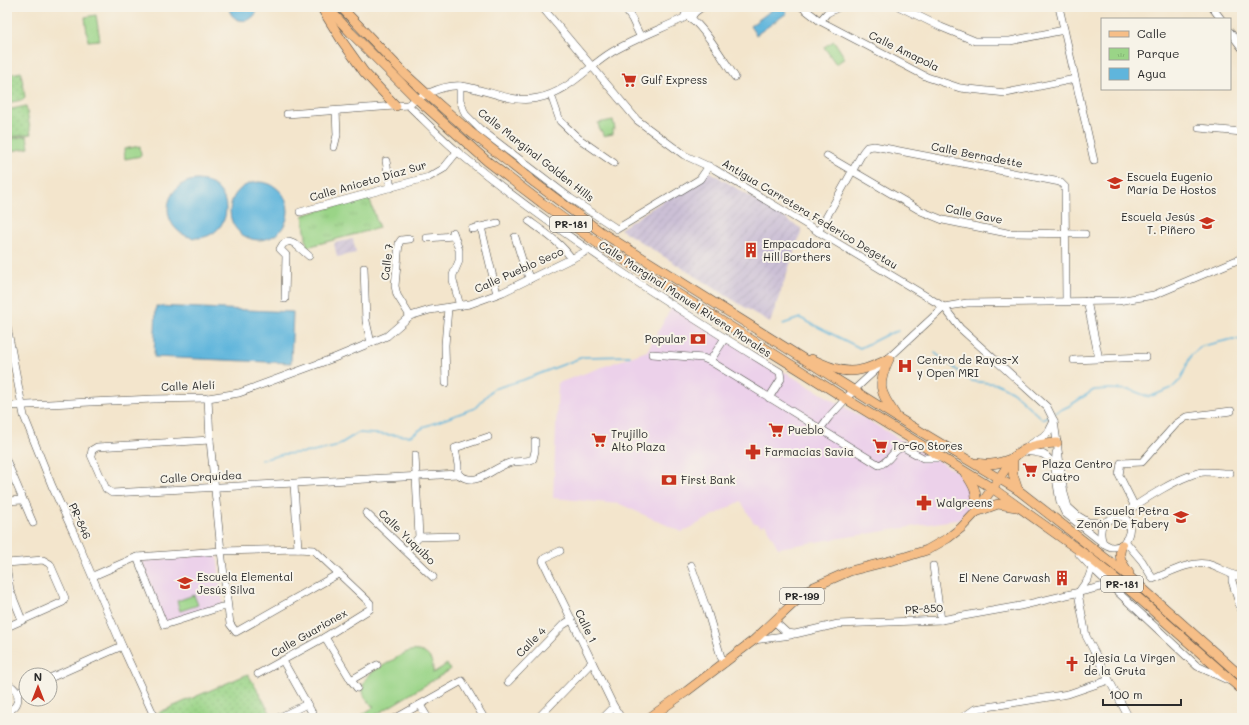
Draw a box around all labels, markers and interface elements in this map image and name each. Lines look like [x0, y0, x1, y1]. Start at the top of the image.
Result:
legend [1101, 18, 1231, 90]
text: Calle [1137, 25, 1167, 41]
street label: Calle Amapola [866, 27, 942, 74]
text: Parque [1137, 45, 1180, 61]
text: Agua [1137, 65, 1166, 81]
supermarket icon: Gulf Express [620, 71, 638, 89]
place label: Gulf Express [641, 72, 707, 87]
street label: Calle Marginal Golden Hills [475, 104, 598, 205]
street label: Calle Bernadette [930, 138, 1024, 171]
street label: Antigua Carretera Federico Degetau [720, 155, 901, 272]
street label: Calle Aniceto Díaz Sur [308, 157, 428, 204]
place label: Escuela Eugenio María De Hostos [1127, 169, 1216, 197]
school or university icon: Escuela Eugenio María De Hostos [1106, 174, 1124, 192]
street label: Calle Gave [944, 200, 1004, 227]
place label: Escuela Jesús T. Piñero [1121, 209, 1195, 237]
school or university icon: Escuela Jesús T. Piñero [1198, 214, 1216, 232]
road number: PR-181 [550, 216, 592, 232]
place label: Empacadora Hill Borthers [763, 236, 831, 264]
street label: Calle Marginal Manuel Rivera Morales [596, 237, 774, 360]
building icon: Empacadora Hill Borthers [742, 241, 760, 259]
street label: Calle 7 [377, 243, 396, 281]
street label: Calle Pueblo Seco [472, 243, 566, 296]
bank icon: Popular [689, 330, 707, 348]
place label: Popular [645, 331, 686, 346]
place label: Centro de Rayos-X y Open MRI [917, 352, 1019, 380]
hospital icon: Centro de Rayos-X y Open MRI [896, 357, 914, 375]
street label: Calle Alelí [161, 377, 215, 394]
supermarket icon: Pueblo [767, 421, 785, 439]
place label: Pueblo [788, 422, 824, 437]
place label: Trujillo Alto Plaza [611, 426, 666, 454]
supermarket icon: Trujillo Alto Plaza [590, 431, 608, 449]
supermarket icon: To-Go Stores [871, 437, 889, 455]
place label: To-Go Stores [892, 438, 963, 453]
pharmacy icon: Farmacias Savia [744, 443, 762, 461]
place label: Farmacias Savia [765, 444, 854, 459]
place label: Plaza Centro Cuatro [1042, 456, 1113, 484]
supermarket icon: Plaza Centro Cuatro [1021, 461, 1039, 479]
street label: Calle Orquídea [160, 467, 242, 486]
bank icon: First Bank [660, 471, 678, 489]
place label: First Bank [681, 472, 736, 487]
pharmacy icon: Walgreens [915, 494, 933, 512]
place label: Walgreens [936, 495, 992, 510]
street label: PR-846 [66, 500, 95, 541]
place label: Escuela Petra Zenón De Fabery [1077, 503, 1169, 531]
street label: Calle Yuquibo [376, 506, 439, 568]
school or university icon: Escuela Petra Zenón De Fabery [1172, 508, 1190, 526]
place label: Escuela Elemental Jesús Silva [197, 569, 293, 597]
building icon: El Nene Carwash [1053, 569, 1071, 587]
place label: El Nene Carwash [959, 570, 1050, 585]
school or university icon: Escuela Elemental Jesús Silva [176, 574, 194, 592]
road number: PR-181 [1101, 576, 1143, 592]
road number: PR-199 [780, 588, 824, 604]
street label: PR-850 [904, 600, 944, 617]
street label: Calle Guarionex [268, 605, 350, 660]
street label: Calle 1 [572, 607, 601, 645]
street label: Calle 4 [512, 623, 549, 660]
place label: Iglesia La Virgen de la Gruta [1084, 650, 1175, 678]
church icon: Iglesia La Virgen de la Gruta [1063, 655, 1081, 673]
north arrow [18, 667, 58, 707]
text: N [34, 669, 42, 684]
scale bar [1103, 681, 1181, 707]
text: 100 m [1109, 686, 1143, 702]

